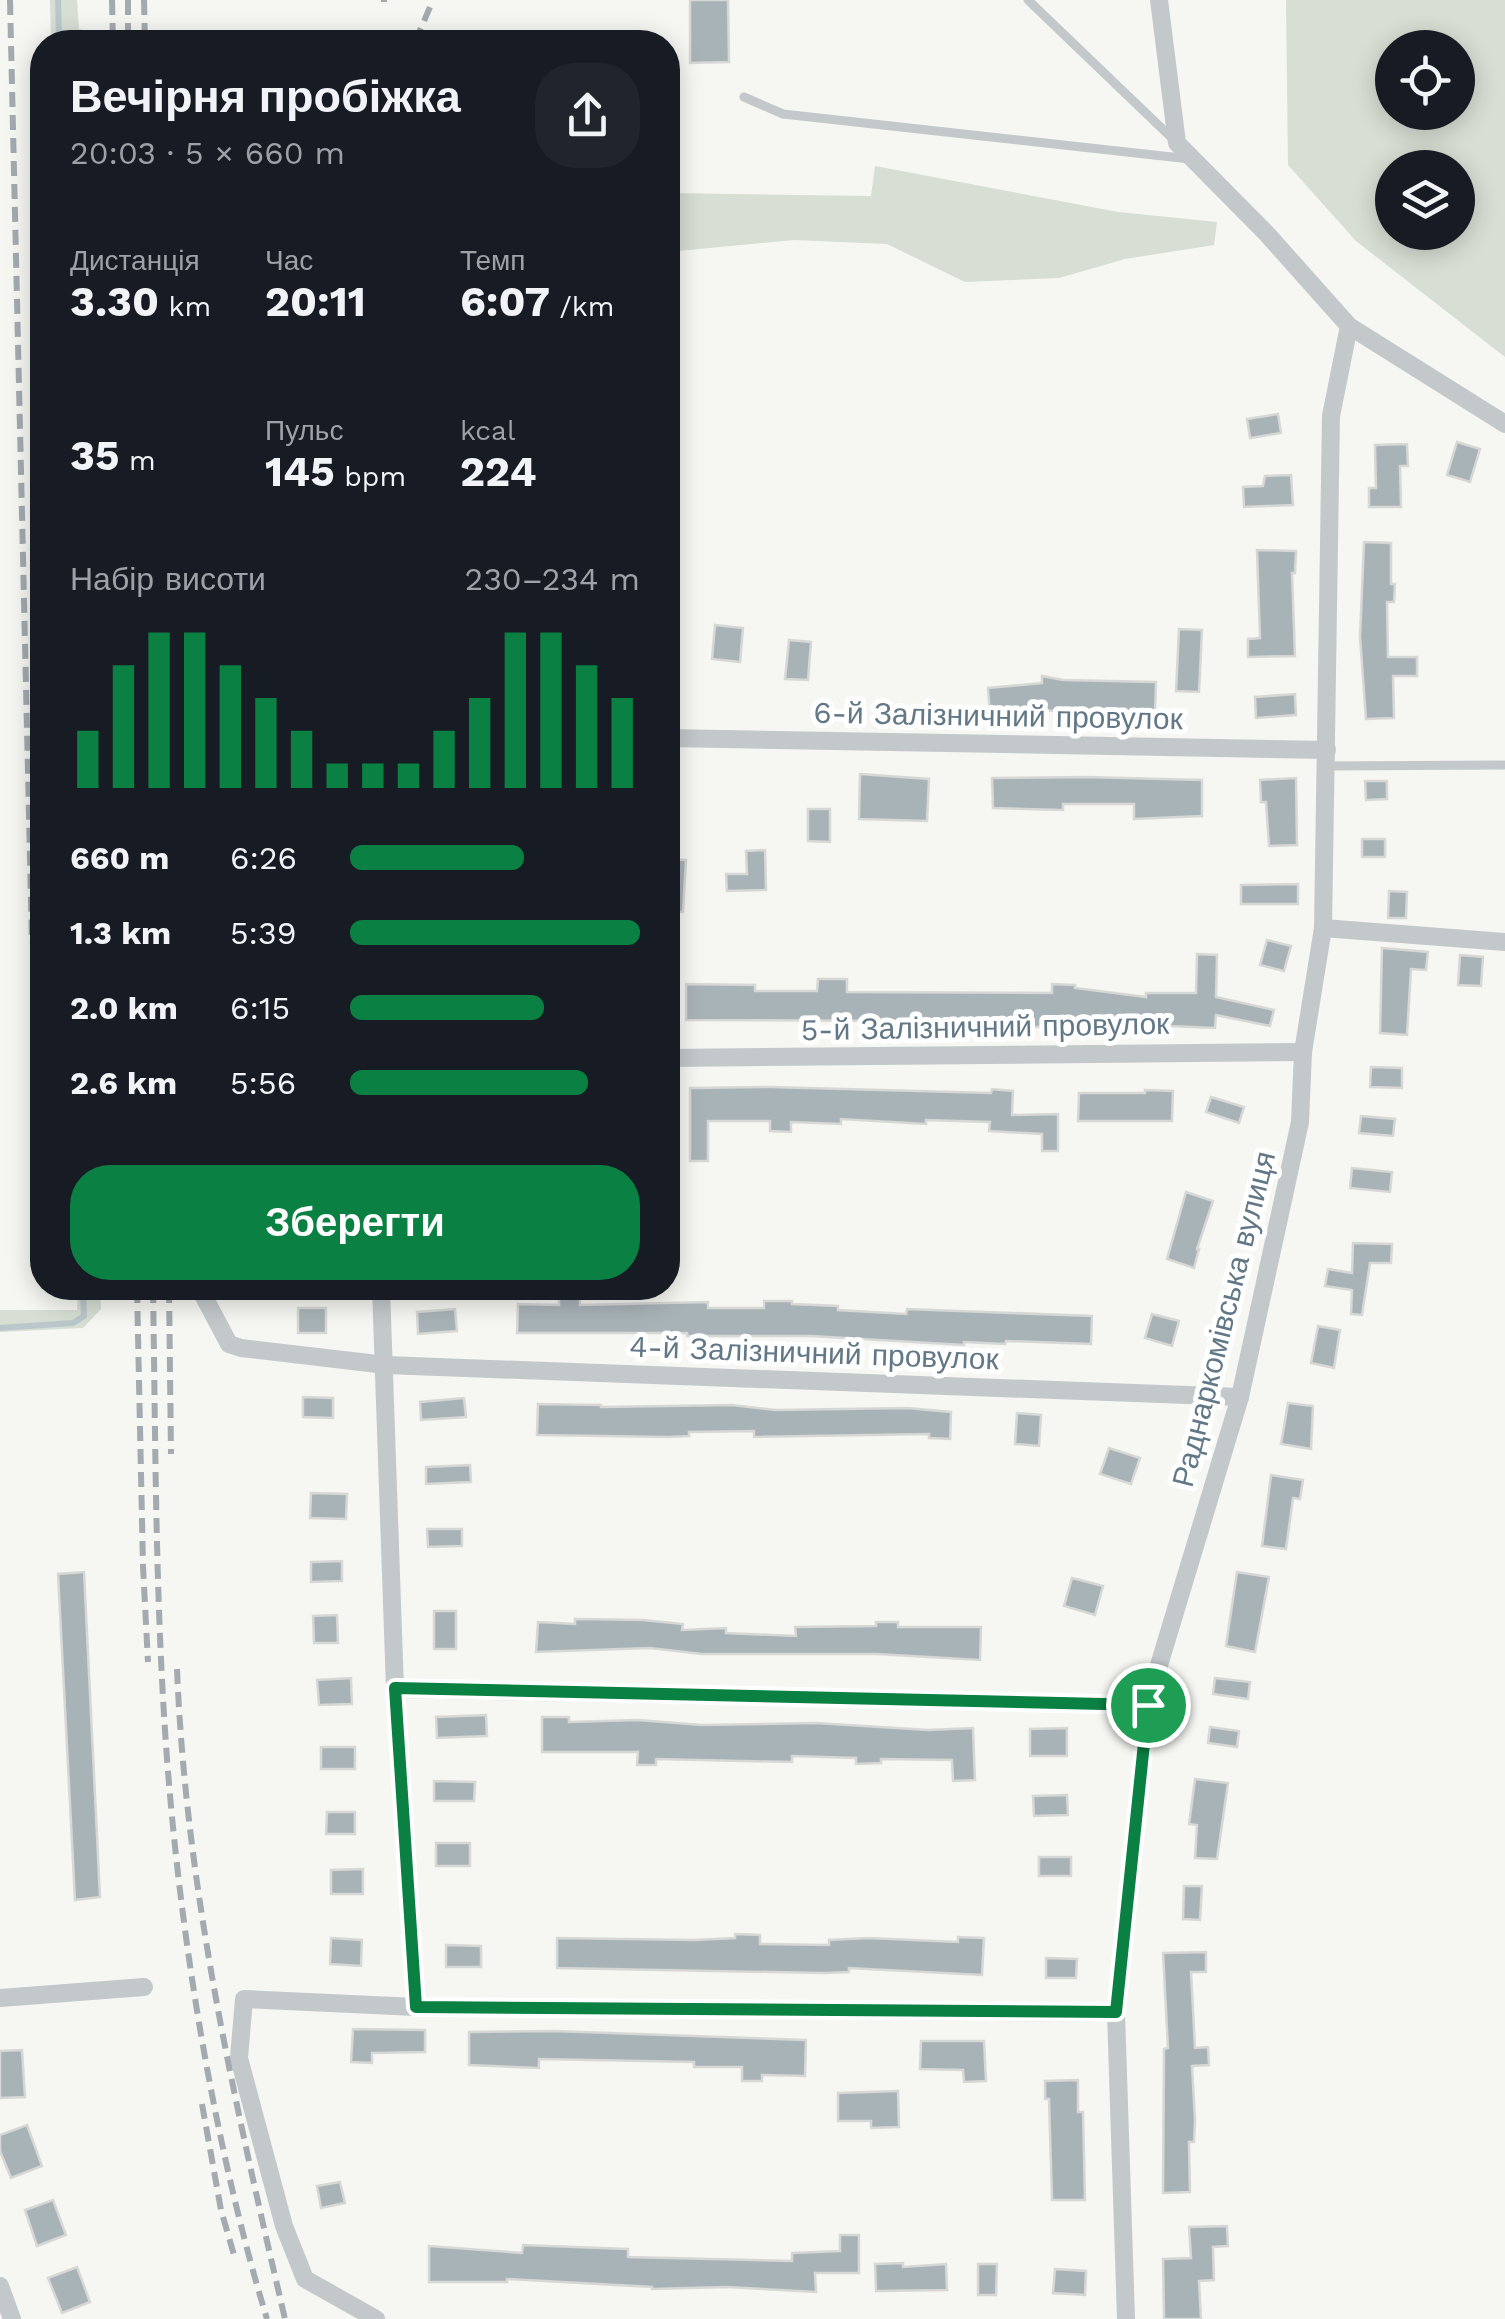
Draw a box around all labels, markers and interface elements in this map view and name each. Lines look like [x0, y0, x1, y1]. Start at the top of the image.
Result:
map controls [1375, 30, 1475, 250]
button: locate [1375, 30, 1475, 130]
button: share [535, 63, 640, 168]
text: Вечірня пробіжка [70, 70, 461, 123]
text: 20:03 · 5 × 660 m [70, 134, 345, 172]
button: layers [1375, 150, 1475, 250]
text: Дистанція [70, 244, 200, 277]
text: Час [265, 244, 313, 277]
text: Темп [460, 244, 526, 277]
text: 3.30 [70, 277, 159, 326]
text: 20:11 [265, 277, 366, 326]
text: 6:07 [460, 277, 550, 326]
text: km [159, 290, 211, 323]
text: /km [550, 290, 614, 323]
text: Пульс [265, 414, 343, 447]
text: kcal [460, 414, 515, 447]
text: 35 [70, 431, 119, 480]
text: m [119, 444, 156, 477]
text: 145 [265, 447, 335, 496]
text: 224 [460, 447, 537, 496]
text: bpm [335, 460, 406, 493]
text: Набір висоти [70, 560, 266, 598]
text: 230–234 m [465, 560, 640, 598]
street label: 6-й Залізничний провулок [813, 695, 1184, 736]
text: 660 m [70, 839, 169, 877]
text: 6:26 [230, 839, 297, 877]
text: 1.3 km [70, 914, 171, 952]
text: 5:39 [230, 914, 297, 952]
text: 2.0 km [70, 989, 178, 1027]
text: 6:15 [230, 989, 290, 1027]
street label: 5-й Залізничний провулок [800, 1006, 1170, 1047]
text: 2.6 km [70, 1064, 177, 1102]
text: 5:56 [230, 1064, 296, 1102]
street label: Раднаркомівська вулиця [1165, 1147, 1282, 1490]
button: Зберегти [70, 1165, 640, 1280]
street label: 4-й Залізничний провулок [629, 1329, 1000, 1376]
pin [1106, 1663, 1191, 1748]
icon: arrive [1121, 1678, 1176, 1733]

